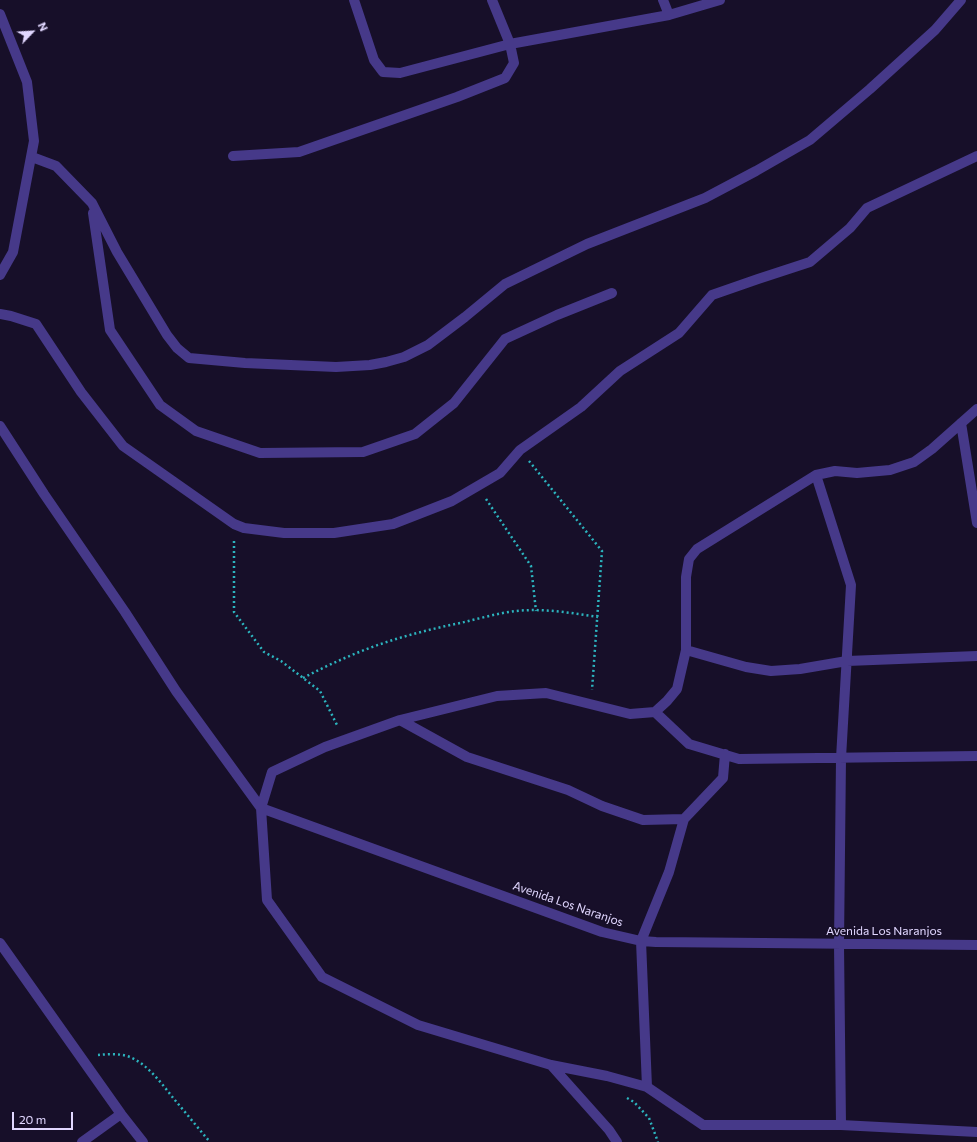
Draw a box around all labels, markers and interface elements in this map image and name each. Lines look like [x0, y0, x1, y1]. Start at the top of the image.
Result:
north arrow [12, 12, 52, 52]
text: N [36, 20, 51, 33]
street label: Avenida Los Naranjos [511, 878, 625, 930]
street label: Avenida Los Naranjos [826, 924, 942, 938]
scale bar [14, 1104, 75, 1130]
text: 20 m [19, 1112, 46, 1126]

